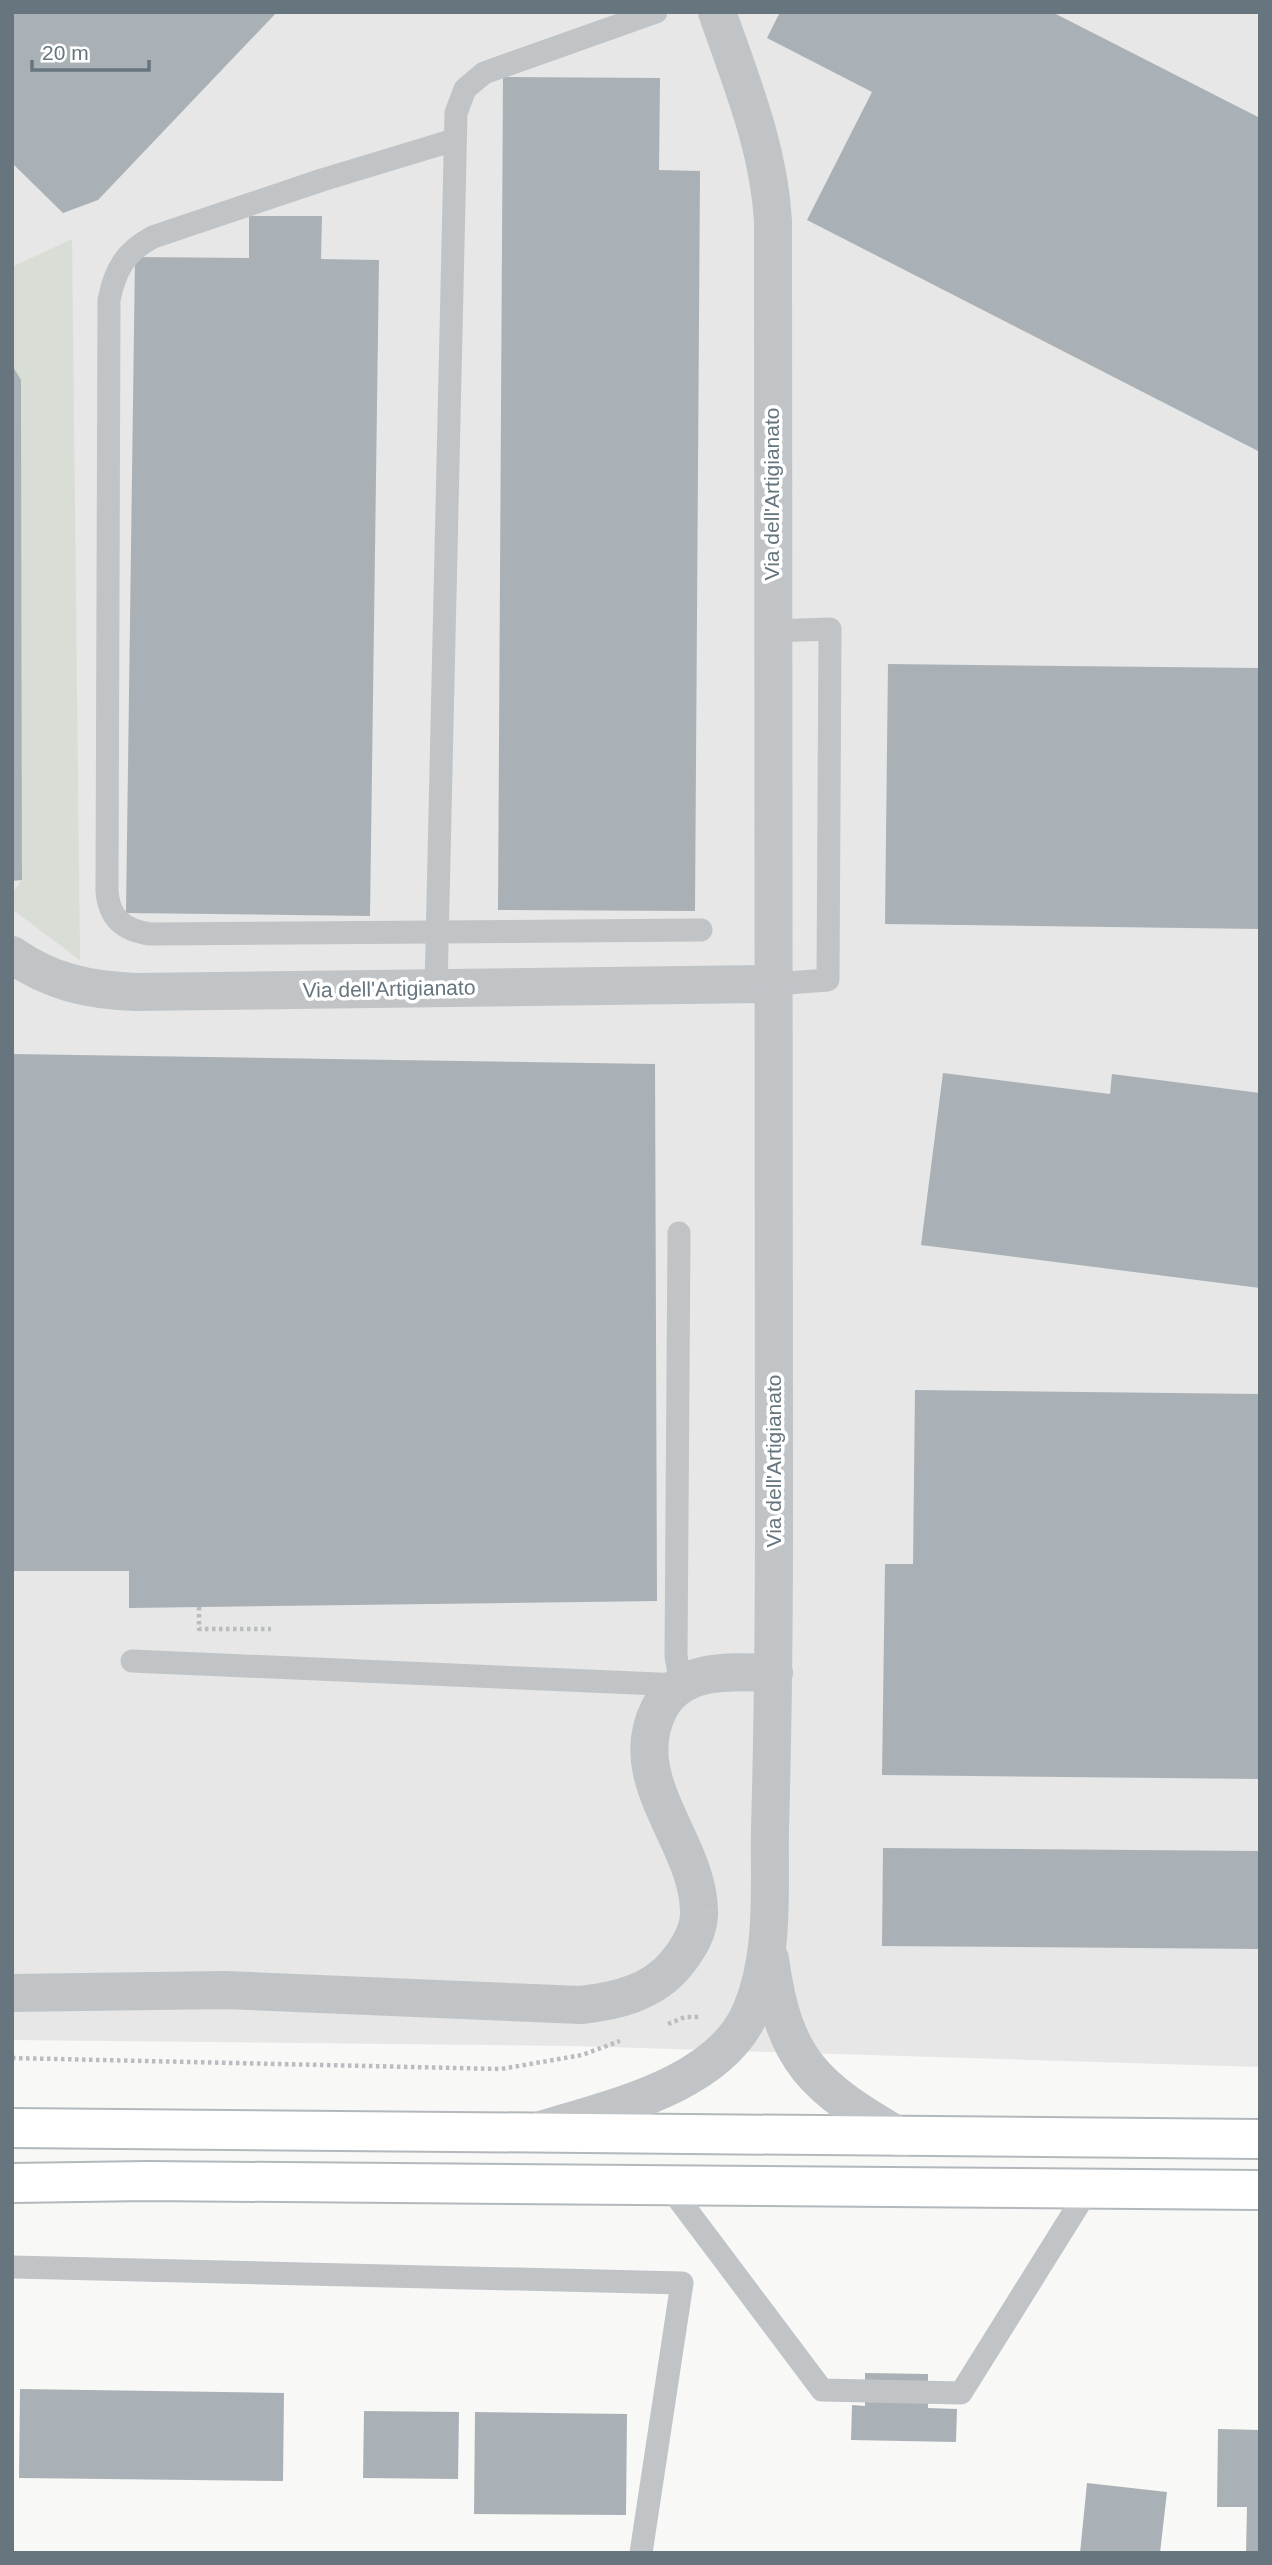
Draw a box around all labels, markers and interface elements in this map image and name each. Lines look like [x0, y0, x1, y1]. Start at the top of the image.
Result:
scale bar [32, 28, 149, 72]
text: 20 m [42, 41, 89, 64]
street label: Via dell'Artigianato [760, 408, 783, 580]
street label: Via dell'Artigianato [302, 975, 476, 1002]
street label: Via dell'Artigianato [762, 1375, 785, 1547]

